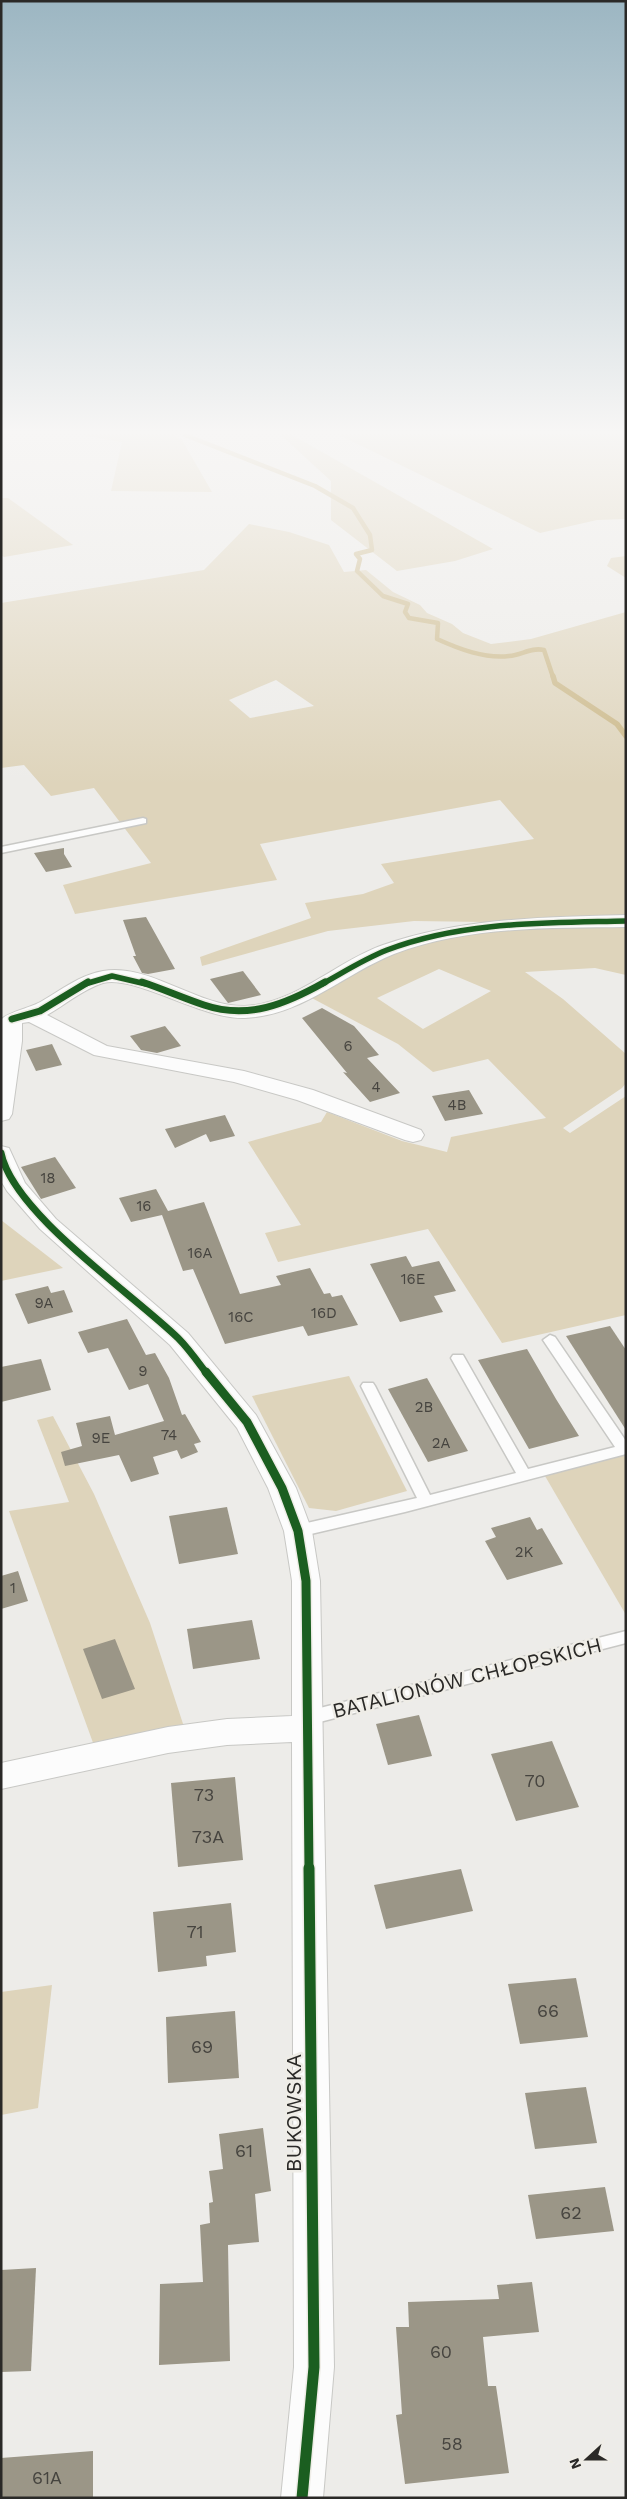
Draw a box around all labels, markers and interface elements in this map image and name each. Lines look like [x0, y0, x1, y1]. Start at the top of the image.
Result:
house number: 6 [343, 1037, 353, 1055]
house number: 4 [371, 1078, 381, 1096]
house number: 4B [448, 1096, 466, 1114]
house number: 18 [40, 1169, 56, 1187]
house number: 16 [137, 1197, 151, 1215]
house number: 16A [188, 1244, 213, 1262]
house number: 16E [401, 1270, 425, 1288]
house number: 9A [34, 1294, 54, 1312]
house number: 16D [311, 1304, 337, 1322]
house number: 16C [228, 1308, 254, 1326]
house number: 9 [138, 1362, 148, 1380]
house number: 2B [415, 1398, 433, 1416]
house number: 74 [161, 1426, 177, 1444]
house number: 9E [92, 1429, 110, 1447]
house number: 2A [432, 1434, 450, 1452]
house number: 2K [515, 1543, 533, 1561]
house number: 1 [10, 1579, 16, 1597]
street label: BATALIONÓW CHŁOPSKICH [330, 1632, 604, 1723]
house number: 70 [525, 1770, 545, 1791]
house number: 73 [194, 1784, 214, 1805]
house number: 73A [192, 1826, 224, 1847]
house number: 71 [186, 1921, 204, 1942]
house number: 66 [537, 2000, 559, 2021]
house number: 69 [191, 2036, 213, 2057]
street label: BUKOWSKA [281, 2054, 306, 2172]
house number: 61 [235, 2140, 253, 2161]
house number: 62 [560, 2202, 582, 2223]
house number: 60 [430, 2341, 452, 2362]
house number: 58 [441, 2433, 463, 2454]
north arrow [562, 2434, 612, 2484]
text: N [566, 2456, 584, 2471]
house number: 61A [32, 2467, 62, 2488]

